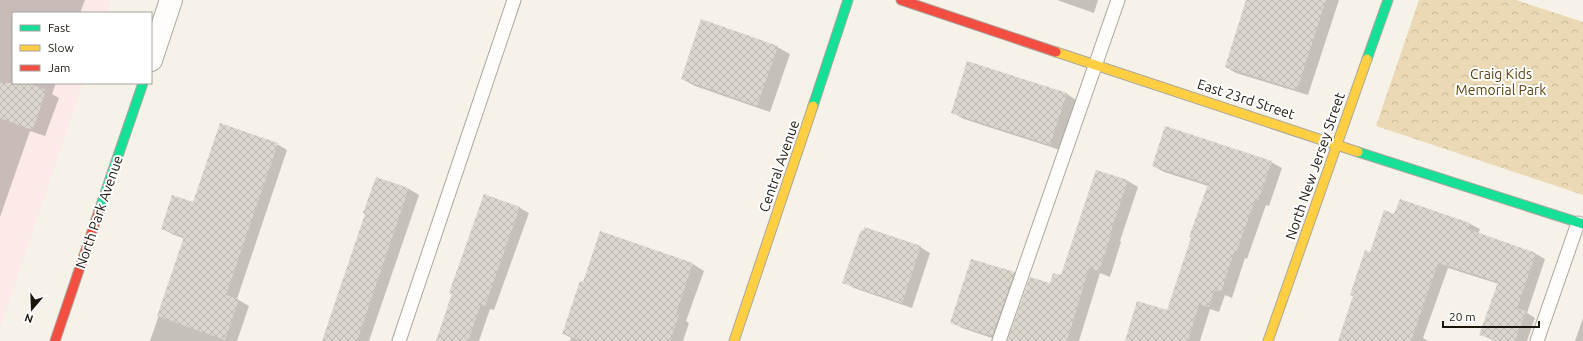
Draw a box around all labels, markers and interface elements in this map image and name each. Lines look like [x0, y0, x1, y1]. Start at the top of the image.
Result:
legend [12, 12, 152, 84]
text: Fast [48, 21, 70, 34]
text: Slow [48, 41, 74, 54]
text: Jam [48, 61, 70, 74]
park label: Craig Kids Memorial Park [1456, 66, 1546, 98]
street label: East 23rd Street [1195, 76, 1297, 122]
street label: North New Jersey Street [1282, 90, 1348, 242]
street label: Central Avenue [756, 118, 802, 214]
street label: North Park Avenue [72, 153, 126, 271]
north arrow [12, 289, 52, 329]
scale bar [1443, 303, 1539, 329]
text: 20 m [1449, 310, 1476, 323]
text: N [23, 311, 35, 325]

